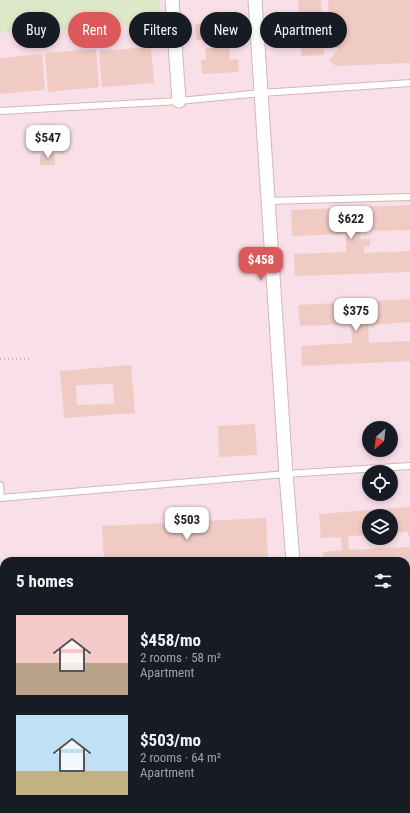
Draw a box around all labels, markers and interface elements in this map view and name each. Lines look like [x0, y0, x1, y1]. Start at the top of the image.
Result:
chip: Buy [12, 12, 60, 48]
chip: Rent [68, 12, 121, 48]
chip: Filters [129, 12, 192, 48]
chip: New [200, 12, 252, 48]
chip: Apartment [260, 12, 347, 48]
pin: $547 [24, 125, 72, 159]
text: $547 [35, 130, 61, 145]
pin: $622 [327, 206, 375, 240]
text: $622 [338, 211, 364, 226]
pin: $458 [237, 247, 285, 281]
text: $458 [248, 252, 274, 267]
pin: $375 [332, 298, 380, 332]
text: $375 [343, 303, 369, 318]
north arrow [362, 421, 398, 457]
map controls [362, 421, 398, 545]
button: locate [362, 465, 398, 501]
pin: $503 [163, 507, 211, 541]
button: layers [362, 509, 398, 545]
text: $503 [174, 512, 200, 527]
icon: filters [372, 570, 394, 592]
text: 5 homes [16, 571, 74, 591]
text: $458/mo [140, 630, 201, 650]
icon: home [48, 631, 96, 679]
text: 2 rooms · 58 m² [140, 650, 221, 665]
text: Apartment [140, 665, 194, 680]
text: $503/mo [140, 730, 201, 750]
icon: home [48, 731, 96, 779]
text: 2 rooms · 64 m² [140, 750, 221, 765]
text: Apartment [140, 765, 194, 780]

